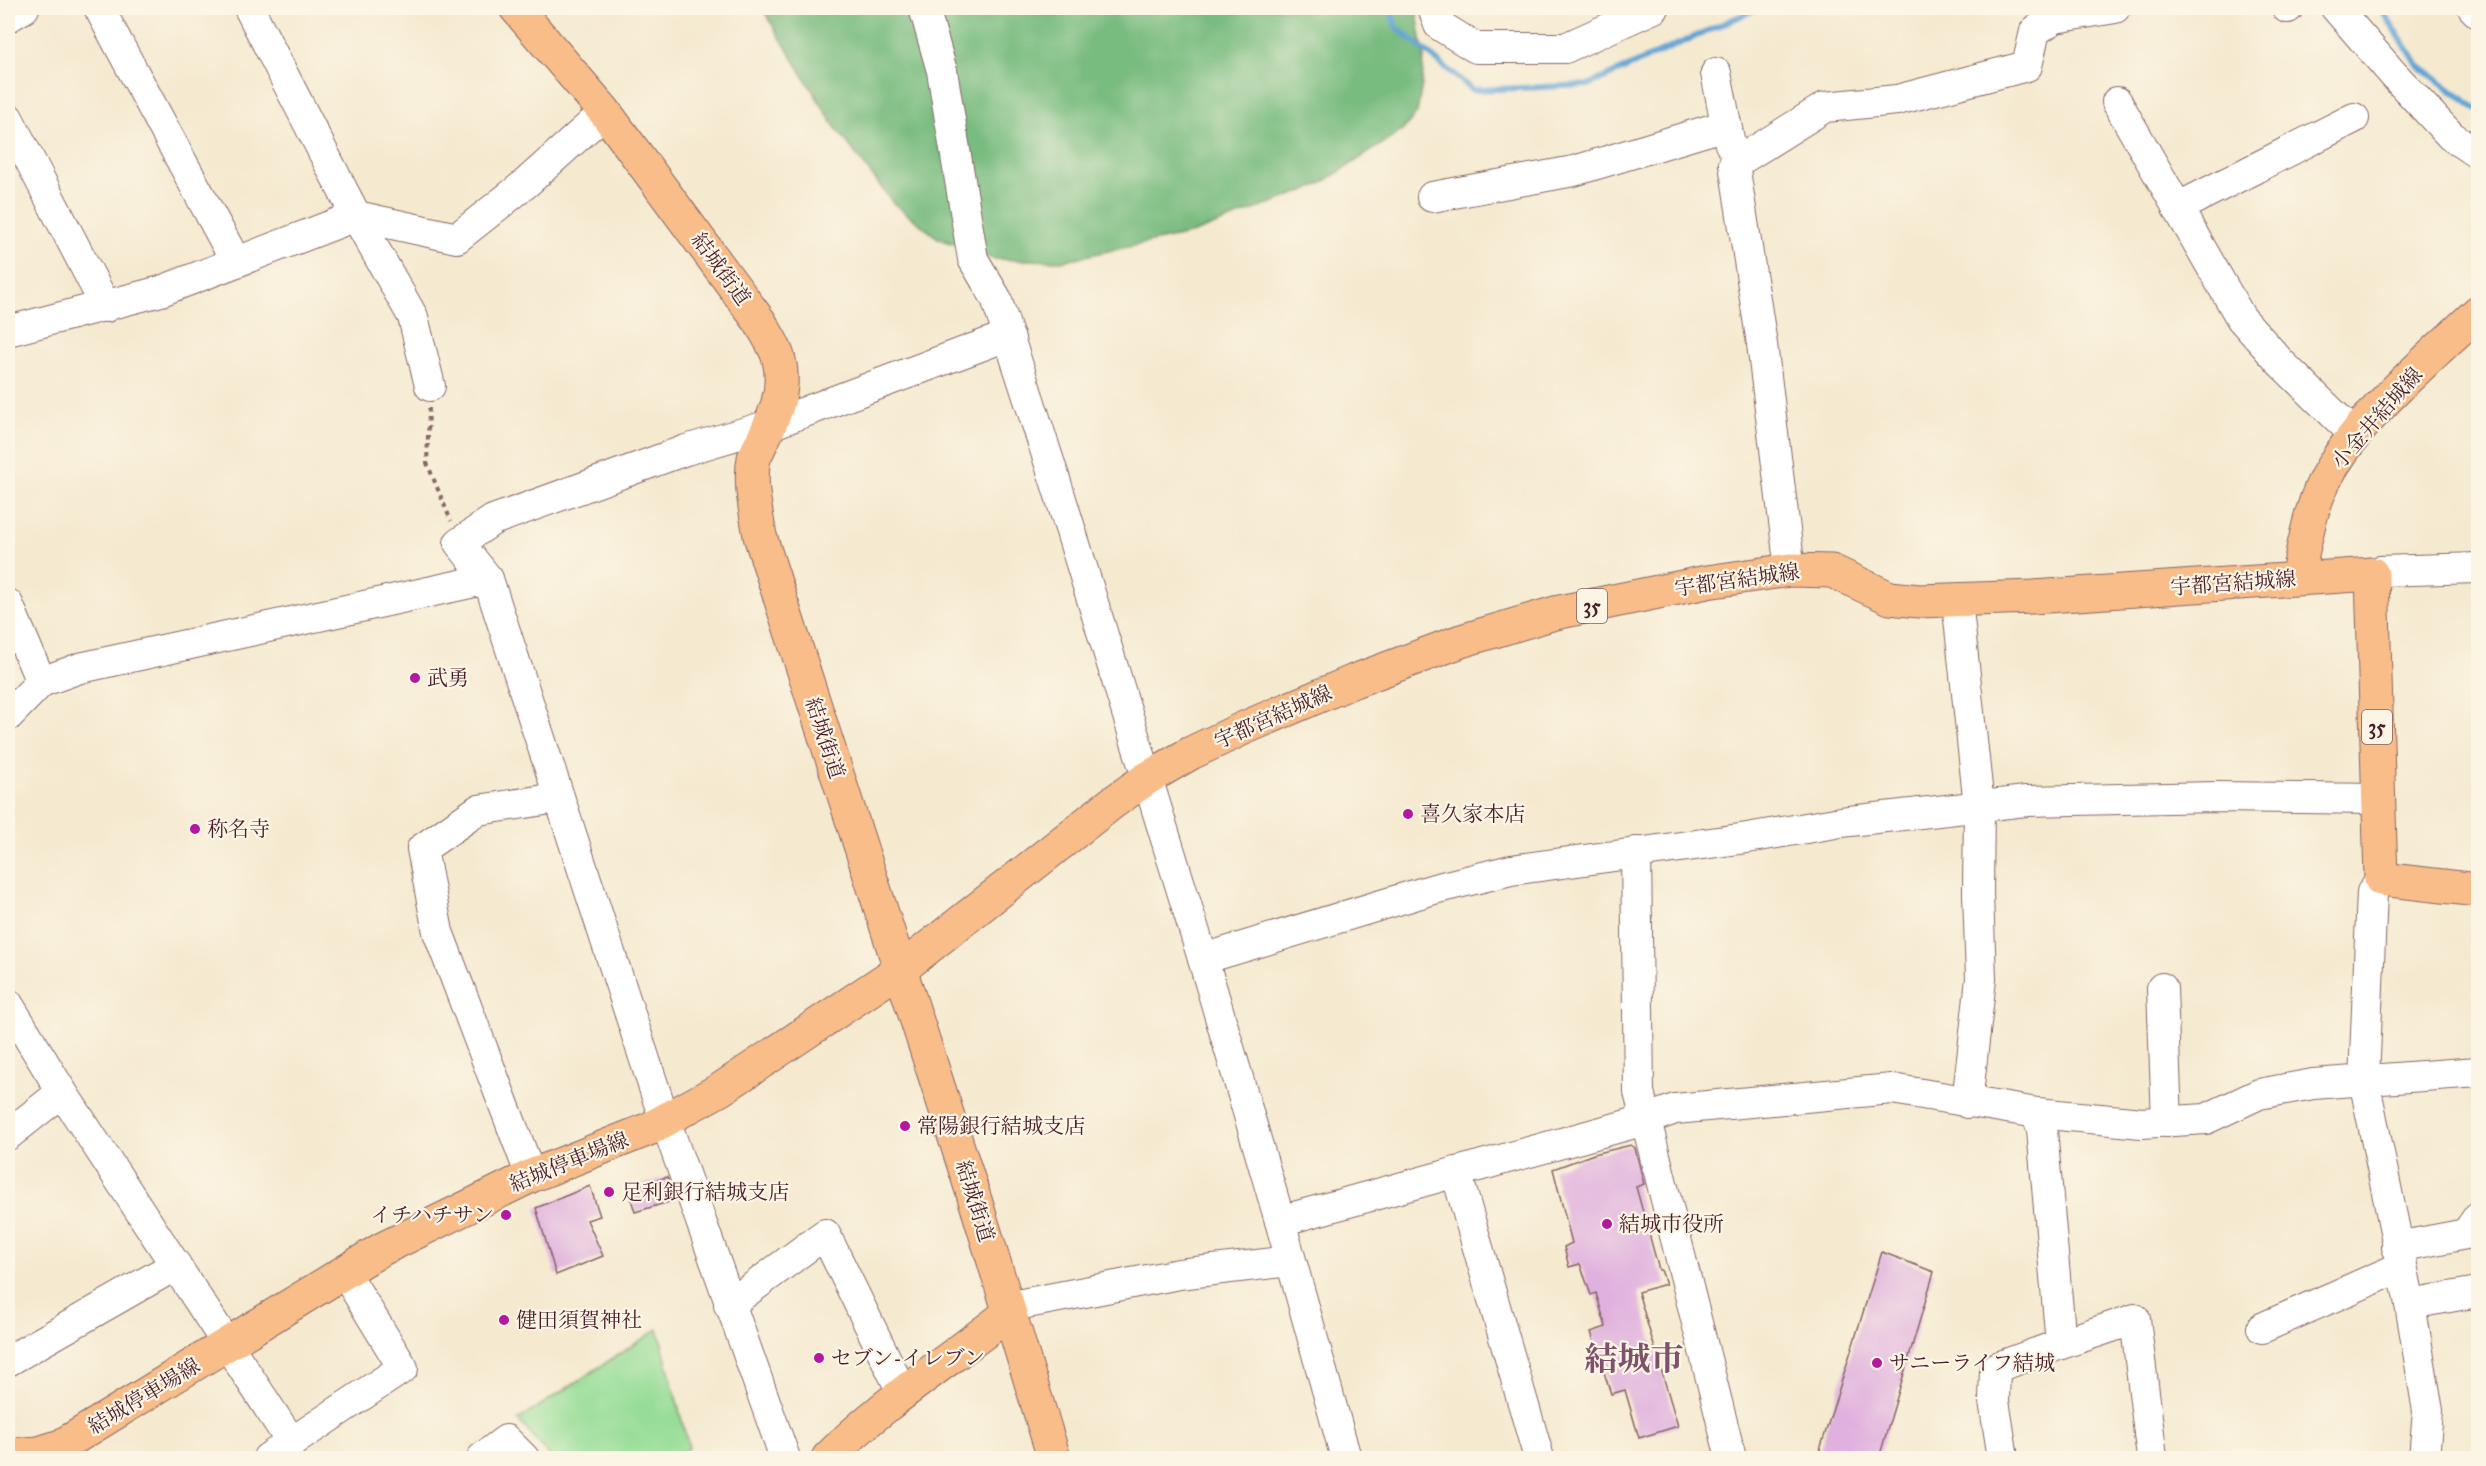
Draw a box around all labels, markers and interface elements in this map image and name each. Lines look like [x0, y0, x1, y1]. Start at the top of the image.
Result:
street label: 結城街道 [686, 227, 756, 311]
street label: 小金井結城線 [2326, 362, 2428, 474]
street label: 宇都宮結城線 [1673, 558, 1801, 602]
street label: 宇都宮結城線 [2169, 566, 2297, 600]
road number: 35 [1577, 589, 1607, 623]
place label: 武勇 [427, 665, 469, 691]
marker: 武勇 [408, 671, 422, 685]
street label: 宇都宮結城線 [1210, 679, 1336, 755]
street label: 結城街道 [800, 694, 850, 782]
road number: 35 [2362, 710, 2392, 744]
place label: 喜久家本店 [1420, 801, 1525, 827]
marker: 喜久家本店 [1401, 807, 1415, 821]
place label: 称名寺 [207, 816, 270, 842]
marker: 称名寺 [188, 822, 202, 836]
place label: 常陽銀行結城支店 [917, 1113, 1085, 1139]
marker: 常陽銀行結城支店 [898, 1119, 912, 1133]
street label: 結城停車場線 [506, 1126, 632, 1198]
street label: 結城街道 [950, 1157, 1000, 1245]
place label: 足利銀行結城支店 [621, 1179, 789, 1205]
marker: 足利銀行結城支店 [602, 1185, 616, 1199]
place label: イチハチサン [370, 1202, 494, 1228]
marker: イチハチサン [499, 1208, 513, 1222]
place label: 結城市役所 [1619, 1211, 1724, 1237]
marker: 結城市役所 [1600, 1217, 1614, 1231]
place label: 健田須賀神社 [516, 1307, 642, 1333]
marker: 健田須賀神社 [497, 1313, 511, 1327]
district label: 結城市 [1585, 1339, 1684, 1379]
place label: セブン-イレブン [831, 1345, 985, 1371]
place label: サニーライフ結城 [1889, 1350, 2055, 1376]
marker: セブン-イレブン [812, 1351, 826, 1365]
street label: 結城停車場線 [83, 1352, 205, 1440]
marker: サニーライフ結城 [1870, 1356, 1884, 1370]

